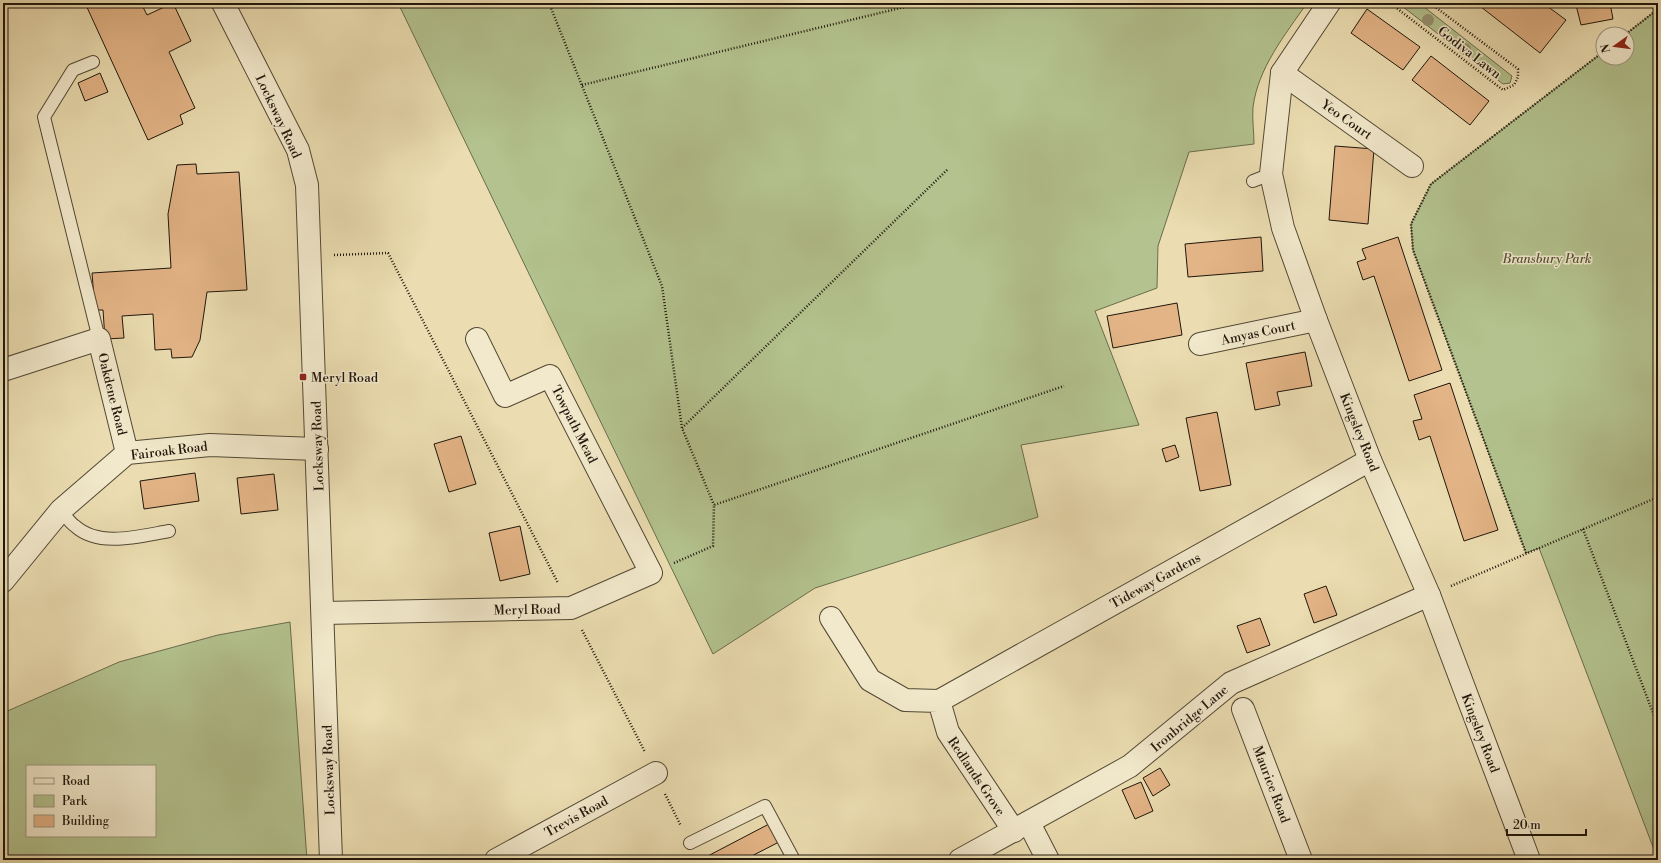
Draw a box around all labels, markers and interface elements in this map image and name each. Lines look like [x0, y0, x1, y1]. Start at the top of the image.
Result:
street label: Godiva Lawn [1434, 23, 1504, 83]
north arrow [1595, 26, 1635, 66]
text: N [1598, 42, 1614, 54]
street label: Locksway Road [252, 72, 305, 161]
street label: Yeo Court [1317, 96, 1375, 143]
park label: Bransbury Park [1501, 251, 1592, 267]
street label: Amyas Court [1219, 317, 1297, 349]
street label: Oakdene Road [94, 351, 130, 438]
place label: Meryl Road [311, 370, 379, 386]
marker: Meryl Road [298, 372, 308, 382]
street label: Towpath Mead [548, 383, 601, 467]
street label: Kingsley Road [1336, 391, 1382, 475]
street label: Locksway Road [308, 400, 328, 491]
street label: Fairoak Road [130, 438, 209, 464]
street label: Tideway Gardens [1107, 549, 1204, 612]
street label: Meryl Road [493, 601, 561, 619]
street label: Ironbridge Lane [1148, 682, 1232, 756]
street label: Kingsley Road [1458, 692, 1503, 776]
street label: Locksway Road [319, 724, 339, 815]
street label: Redlands Grove [944, 734, 1009, 819]
street label: Maurice Road [1249, 743, 1293, 826]
legend [26, 765, 156, 837]
text: Road [62, 774, 90, 789]
street label: Trevis Road [542, 793, 611, 841]
text: Park [62, 794, 88, 809]
scale bar [1507, 811, 1586, 837]
text: Building [61, 814, 110, 829]
text: 20 m [1513, 818, 1541, 833]

